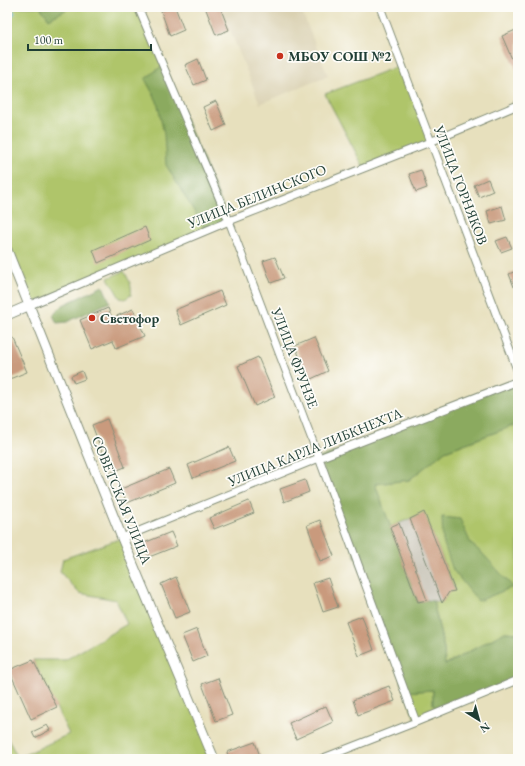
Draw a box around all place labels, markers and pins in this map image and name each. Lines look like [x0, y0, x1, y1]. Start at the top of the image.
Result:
place label: МБОУ СОШ №2 [288, 47, 392, 65]
marker: МБОУ СОШ №2 [275, 51, 285, 61]
place label: Светофор [100, 309, 159, 327]
marker: Светофор [87, 313, 97, 323]

